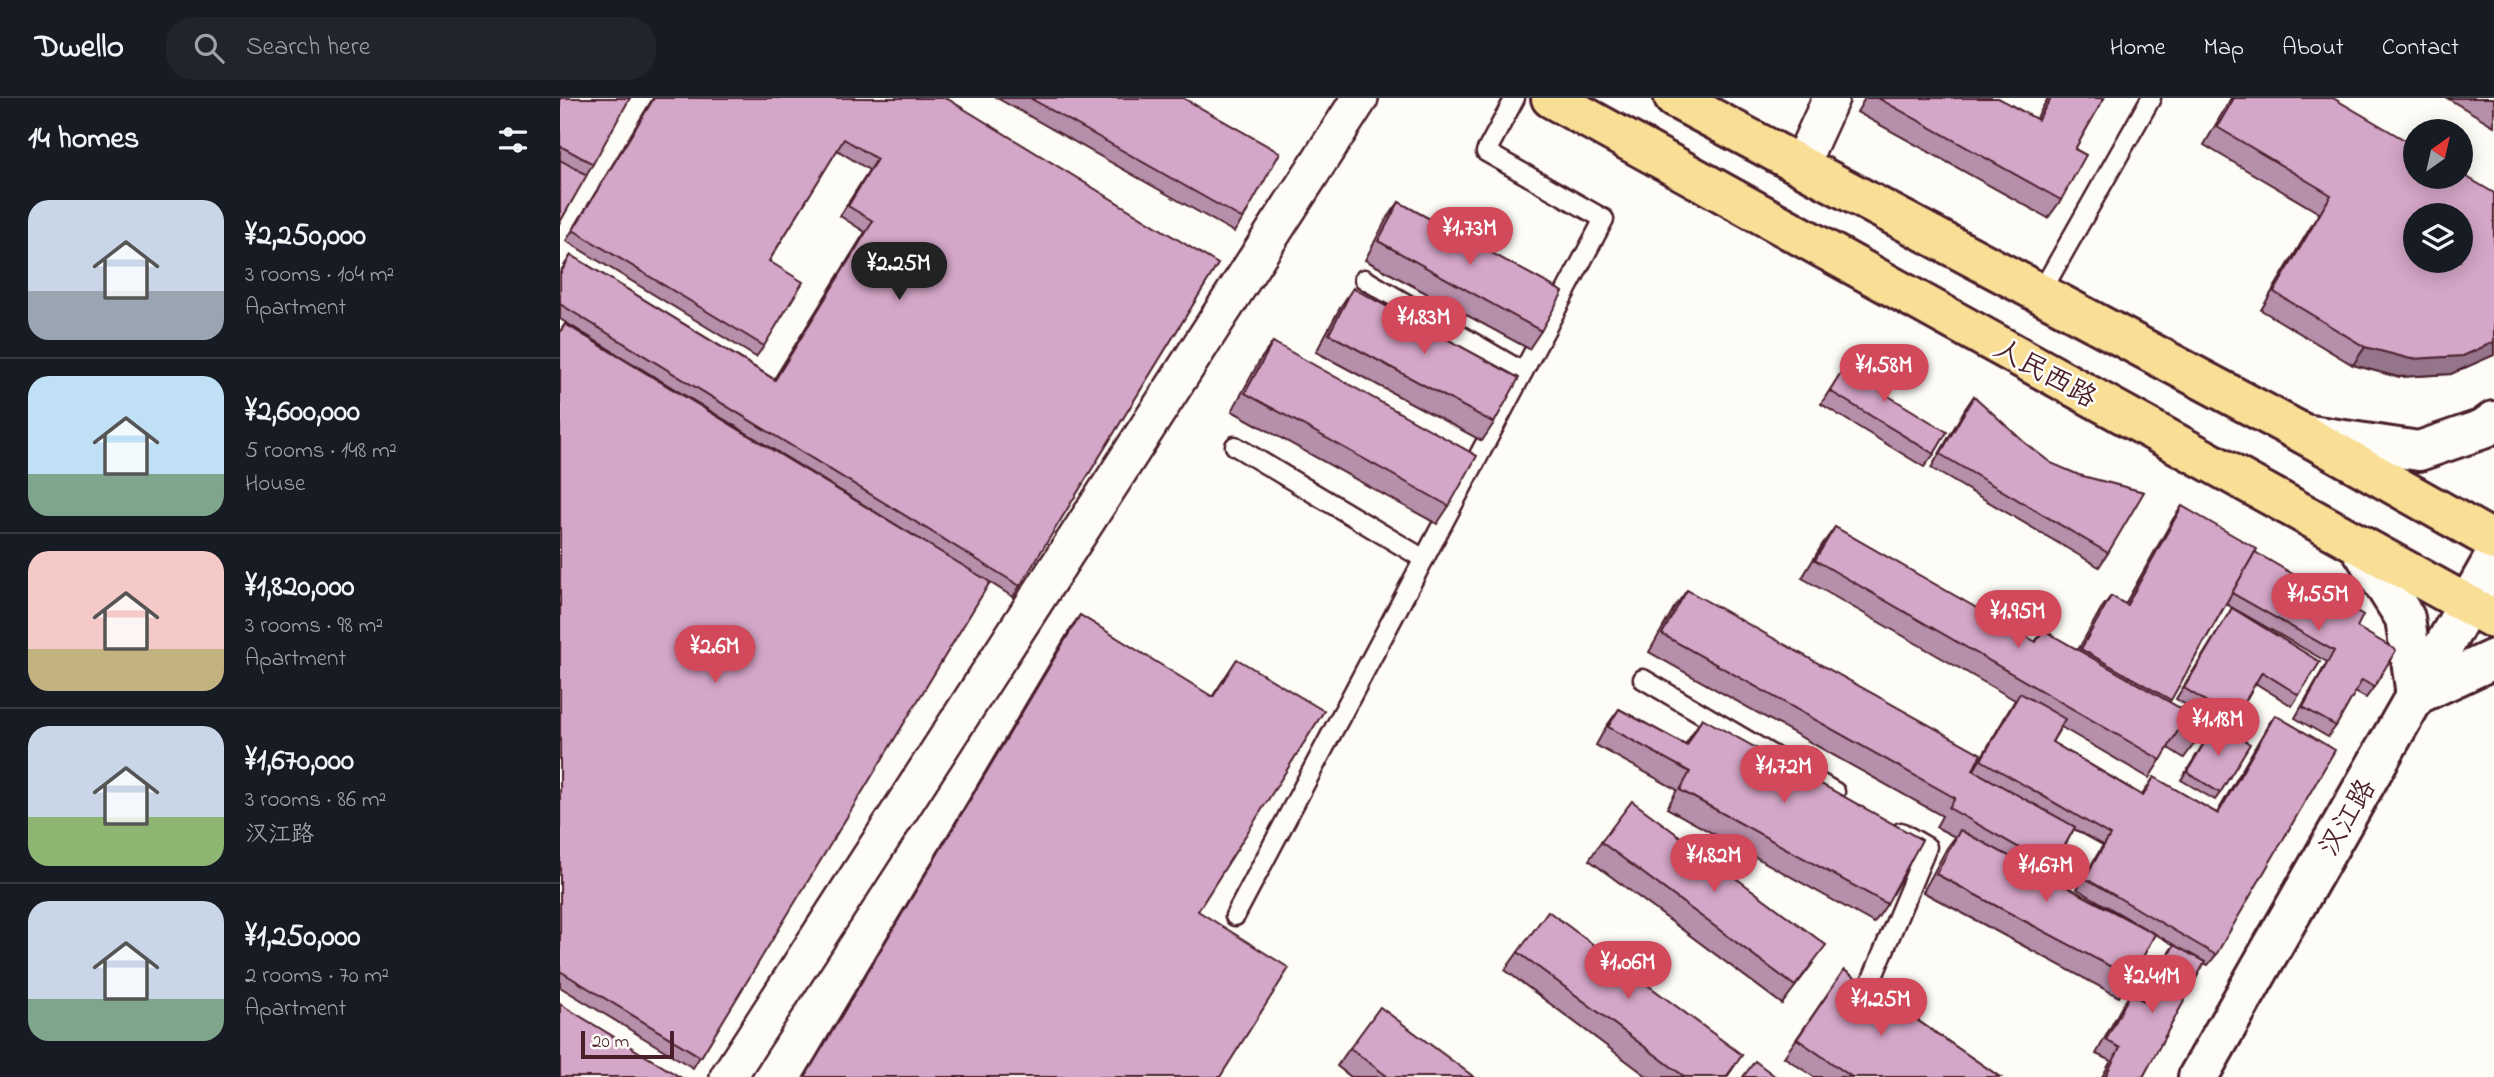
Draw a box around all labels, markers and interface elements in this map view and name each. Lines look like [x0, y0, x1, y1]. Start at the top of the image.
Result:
search box [166, 17, 656, 80]
text: Dwello [35, 24, 124, 72]
icon: search [190, 29, 228, 67]
text: Search here [246, 29, 370, 67]
text: Home [2110, 31, 2166, 66]
text: Map [2204, 31, 2244, 66]
text: About [2282, 31, 2344, 66]
text: Contact [2382, 31, 2459, 66]
text: 14 homes [28, 118, 139, 162]
north arrow [2403, 119, 2473, 189]
map controls [2403, 119, 2473, 273]
icon: filters [494, 121, 532, 159]
button: layers [2403, 203, 2473, 273]
pin: ¥1.73M [1413, 208, 1527, 267]
text: ¥1.73M [1443, 213, 1497, 246]
text: ¥2,250,000 [245, 215, 366, 259]
icon: home [84, 228, 168, 312]
pin: ¥2.25M [842, 242, 956, 302]
text: ¥2.25M [867, 248, 931, 281]
text: 3 rooms · 104 m² [245, 259, 394, 292]
text: Apartment [245, 292, 346, 325]
pin: ¥1.83M [1367, 296, 1481, 356]
text: ¥1.83M [1397, 302, 1451, 335]
street label: 人民西路 [1985, 330, 2103, 420]
pin: ¥1.58M [1827, 344, 1941, 404]
text: ¥1.58M [1856, 350, 1912, 383]
text: ¥2,600,000 [245, 391, 360, 435]
icon: home [84, 404, 168, 488]
text: 5 rooms · 148 m² [245, 435, 397, 468]
text: House [245, 468, 305, 501]
text: ¥1,820,000 [245, 566, 355, 610]
pin: ¥1.55M [2261, 574, 2375, 633]
icon: home [84, 579, 168, 663]
text: ¥1.55M [2287, 579, 2349, 612]
pin: ¥1.95M [1961, 590, 2075, 650]
text: ¥1.95M [1990, 596, 2046, 629]
text: 3 rooms · 98 m² [245, 610, 383, 643]
pin: ¥2.6M [666, 626, 764, 685]
text: ¥2.6M [690, 631, 740, 664]
text: Apartment [245, 643, 346, 676]
pin: ¥1.18M [2161, 698, 2275, 758]
text: ¥1.18M [2193, 704, 2243, 737]
text: ¥1,670,000 [245, 740, 354, 784]
pin: ¥1.72M [1727, 746, 1841, 805]
text: ¥1.72M [1756, 751, 1812, 784]
icon: home [84, 754, 168, 838]
street label: 汉江路 [2310, 772, 2388, 865]
text: 3 rooms · 86 m² [245, 784, 386, 817]
text: 汉江路 [245, 819, 314, 852]
pin: ¥1.82M [1657, 834, 1771, 894]
text: ¥1.82M [1687, 840, 1742, 873]
pin: ¥1.67M [1989, 844, 2103, 904]
text: ¥1.67M [2019, 850, 2073, 883]
text: ¥1,250,000 [245, 916, 360, 960]
icon: home [84, 929, 168, 1013]
pin: ¥1.06M [1571, 942, 1685, 1001]
text: ¥1.06M [1601, 947, 1656, 980]
pin: ¥2.41M [2095, 956, 2209, 1015]
text: 2 rooms · 70 m² [245, 960, 389, 993]
text: ¥2.41M [2124, 961, 2180, 994]
pin: ¥1.25M [1824, 978, 1938, 1038]
text: ¥1.25M [1851, 984, 1911, 1017]
text: Apartment [245, 993, 346, 1026]
scale bar [581, 1028, 674, 1060]
text: 20 m [592, 1029, 629, 1056]

